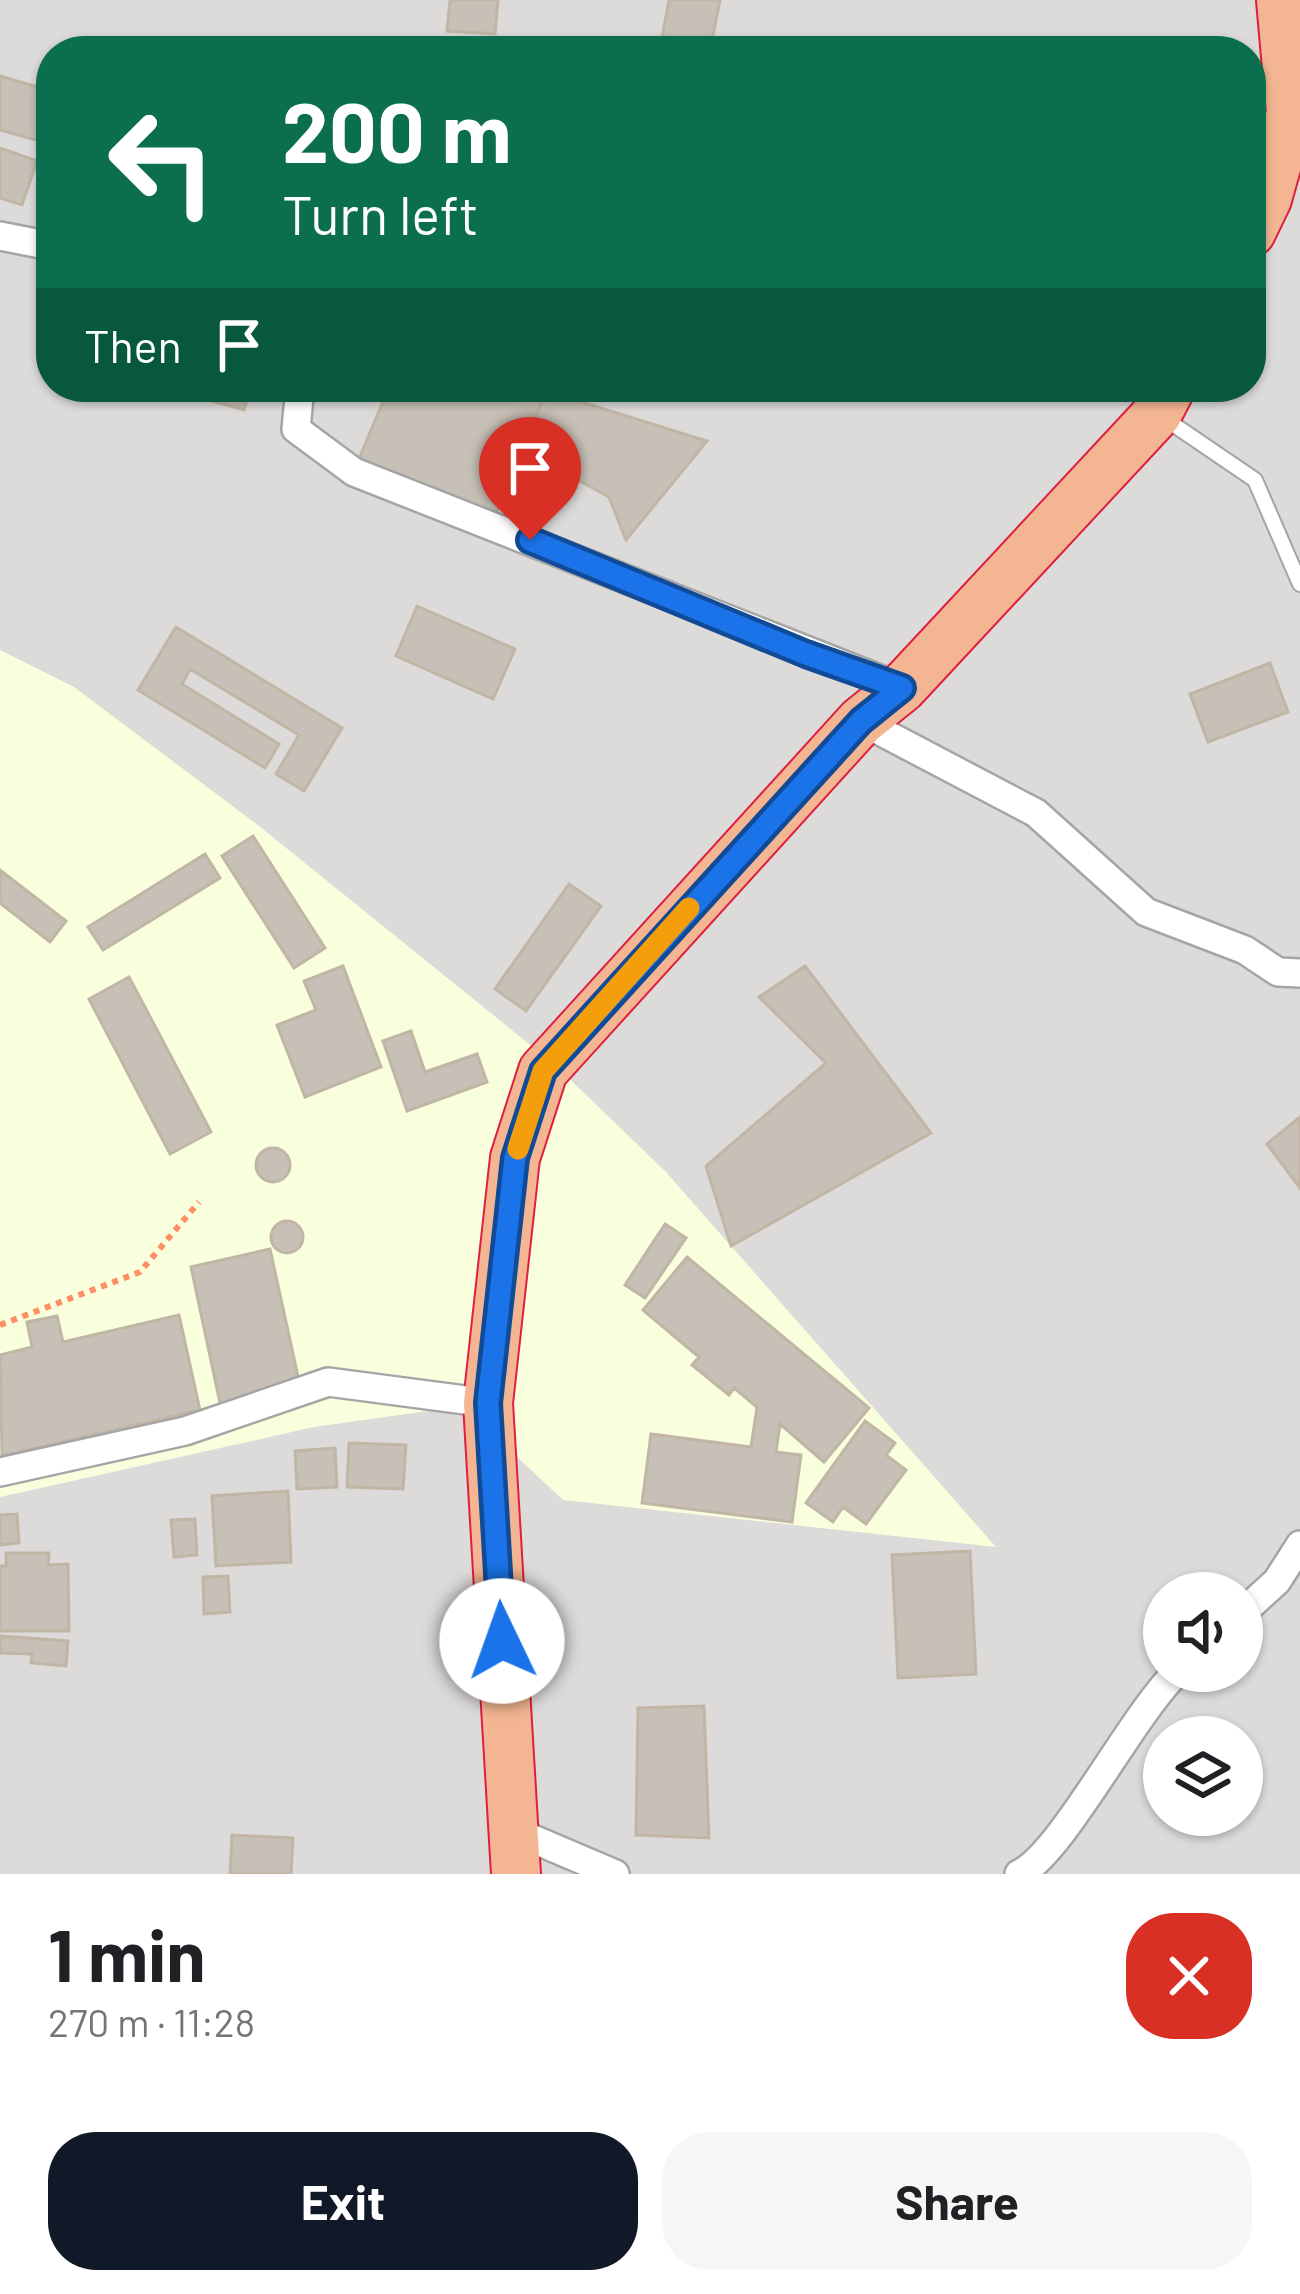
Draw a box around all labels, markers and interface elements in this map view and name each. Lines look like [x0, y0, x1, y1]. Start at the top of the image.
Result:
text: 200 m [282, 79, 512, 180]
icon: left [84, 84, 240, 240]
text: Turn left [282, 181, 479, 246]
icon: arrive [206, 312, 272, 378]
text: Then [84, 318, 182, 372]
pin [479, 417, 581, 540]
icon: arrive [497, 435, 563, 501]
map controls [1143, 1572, 1263, 1836]
button: sound [1143, 1572, 1263, 1692]
position arrow [439, 1578, 565, 1704]
button: layers [1143, 1716, 1263, 1836]
text: 1 min [48, 1910, 206, 1996]
button: close [1126, 1913, 1252, 2039]
text: 270 m · 11:28 [48, 1998, 255, 2045]
button: Exit [48, 2132, 638, 2270]
button: Share [662, 2132, 1252, 2270]

